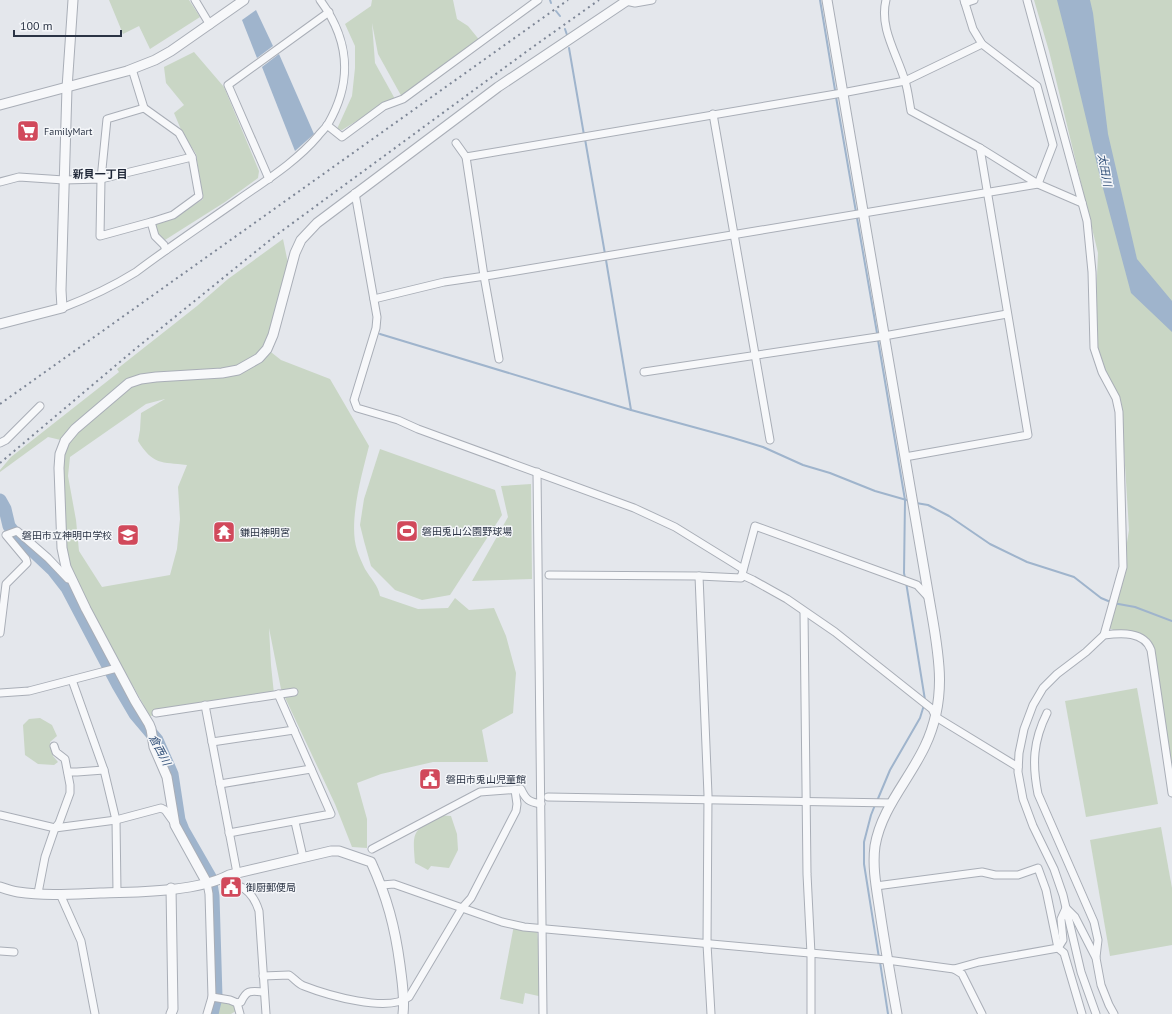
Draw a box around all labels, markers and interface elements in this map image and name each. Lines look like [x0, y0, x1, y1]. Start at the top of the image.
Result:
scale bar [14, 12, 121, 38]
text: 100 m [20, 18, 53, 33]
supermarket icon: FamilyMart [15, 118, 41, 144]
place label: FamilyMart [44, 125, 93, 138]
water label: 太田川 [1095, 152, 1115, 189]
district label: 新貝一丁目 [73, 167, 128, 181]
sports icon: 磐田兎山公園野球場 [394, 518, 420, 544]
temple icon: 鎌田神明宮 [211, 519, 237, 545]
school or university icon: 磐田市立神明中学校 [115, 522, 141, 548]
place label: 磐田兎山公園野球場 [422, 525, 512, 538]
place label: 鎌田神明宮 [240, 526, 290, 539]
place label: 磐田市立神明中学校 [22, 529, 112, 542]
water label: 倉西川 [146, 732, 174, 769]
public building icon: 磐田市兎山児童館 [417, 766, 443, 792]
place label: 磐田市兎山児童館 [446, 773, 526, 786]
public building icon: 御厨郵便局 [218, 874, 244, 900]
place label: 御厨郵便局 [246, 881, 296, 894]

